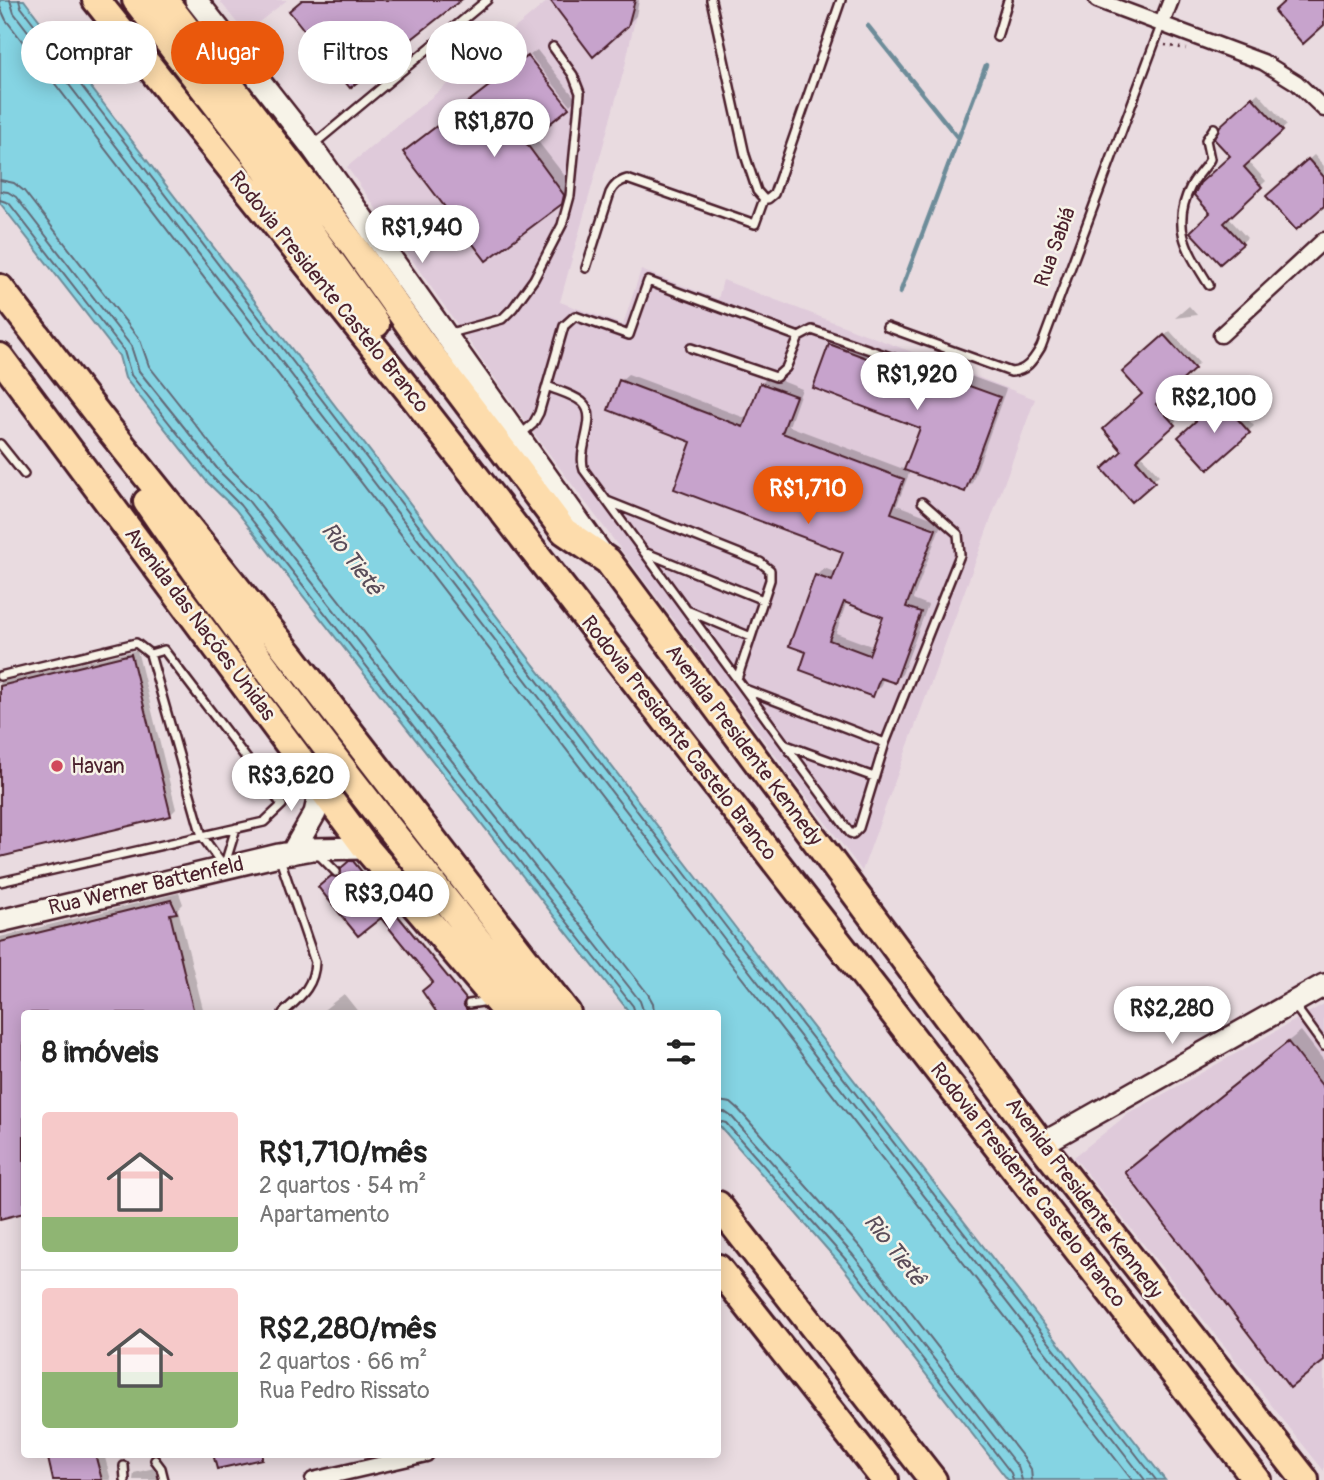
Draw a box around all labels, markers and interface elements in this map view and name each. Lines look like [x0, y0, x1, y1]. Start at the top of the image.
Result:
chip: Comprar [21, 21, 157, 84]
chip: Alugar [171, 21, 284, 84]
chip: Filtros [298, 21, 412, 84]
chip: Novo [426, 21, 527, 84]
pin: R$1,870 [429, 100, 559, 159]
text: R$1,870 [454, 107, 534, 136]
street label: Rodovia Presidente Castelo Branco [223, 166, 435, 418]
street label: Rua Sabiá [1028, 203, 1082, 291]
pin: R$1,940 [357, 205, 487, 265]
text: R$1,940 [381, 213, 463, 242]
pin: R$1,920 [852, 352, 982, 412]
text: R$1,920 [876, 360, 958, 389]
pin: R$2,100 [1149, 376, 1279, 435]
text: R$2,100 [1172, 383, 1256, 412]
pin: R$1,710 [743, 466, 873, 526]
text: R$1,710 [769, 474, 847, 503]
water label: Rio Tietê [315, 517, 390, 603]
street label: Avenida das Nações Unidas [118, 522, 282, 727]
street label: Rodovia Presidente Castelo Branco [575, 610, 783, 866]
street label: Avenida Presidente Kennedy [659, 639, 829, 851]
place label: Havan [71, 753, 125, 780]
pin: R$3,620 [226, 754, 356, 813]
marker: Havan [49, 758, 65, 774]
text: R$3,620 [248, 761, 334, 790]
street label: Rua Werner Battenfeld [46, 850, 246, 922]
pin: R$3,040 [324, 872, 454, 931]
text: R$3,040 [344, 879, 434, 908]
pin: R$2,280 [1107, 986, 1237, 1046]
text: R$2,280 [1130, 994, 1214, 1023]
icon: filters [662, 1033, 700, 1071]
text: 8 imóveis [42, 1034, 158, 1071]
street label: Rodovia Presidente Castelo Branco [924, 1057, 1132, 1313]
street label: Avenida Presidente Kennedy [999, 1092, 1169, 1304]
text: R$1,710/mês [259, 1134, 427, 1171]
icon: home [98, 1140, 182, 1224]
text: 2 quartos · 54 m² [259, 1171, 427, 1200]
text: Apartamento [259, 1200, 389, 1229]
water label: Rio Tietê [858, 1208, 934, 1294]
text: R$2,280/mês [259, 1310, 436, 1347]
icon: home [98, 1316, 182, 1400]
text: 2 quartos · 66 m² [259, 1347, 427, 1376]
text: Rua Pedro Rissato [259, 1376, 430, 1405]

